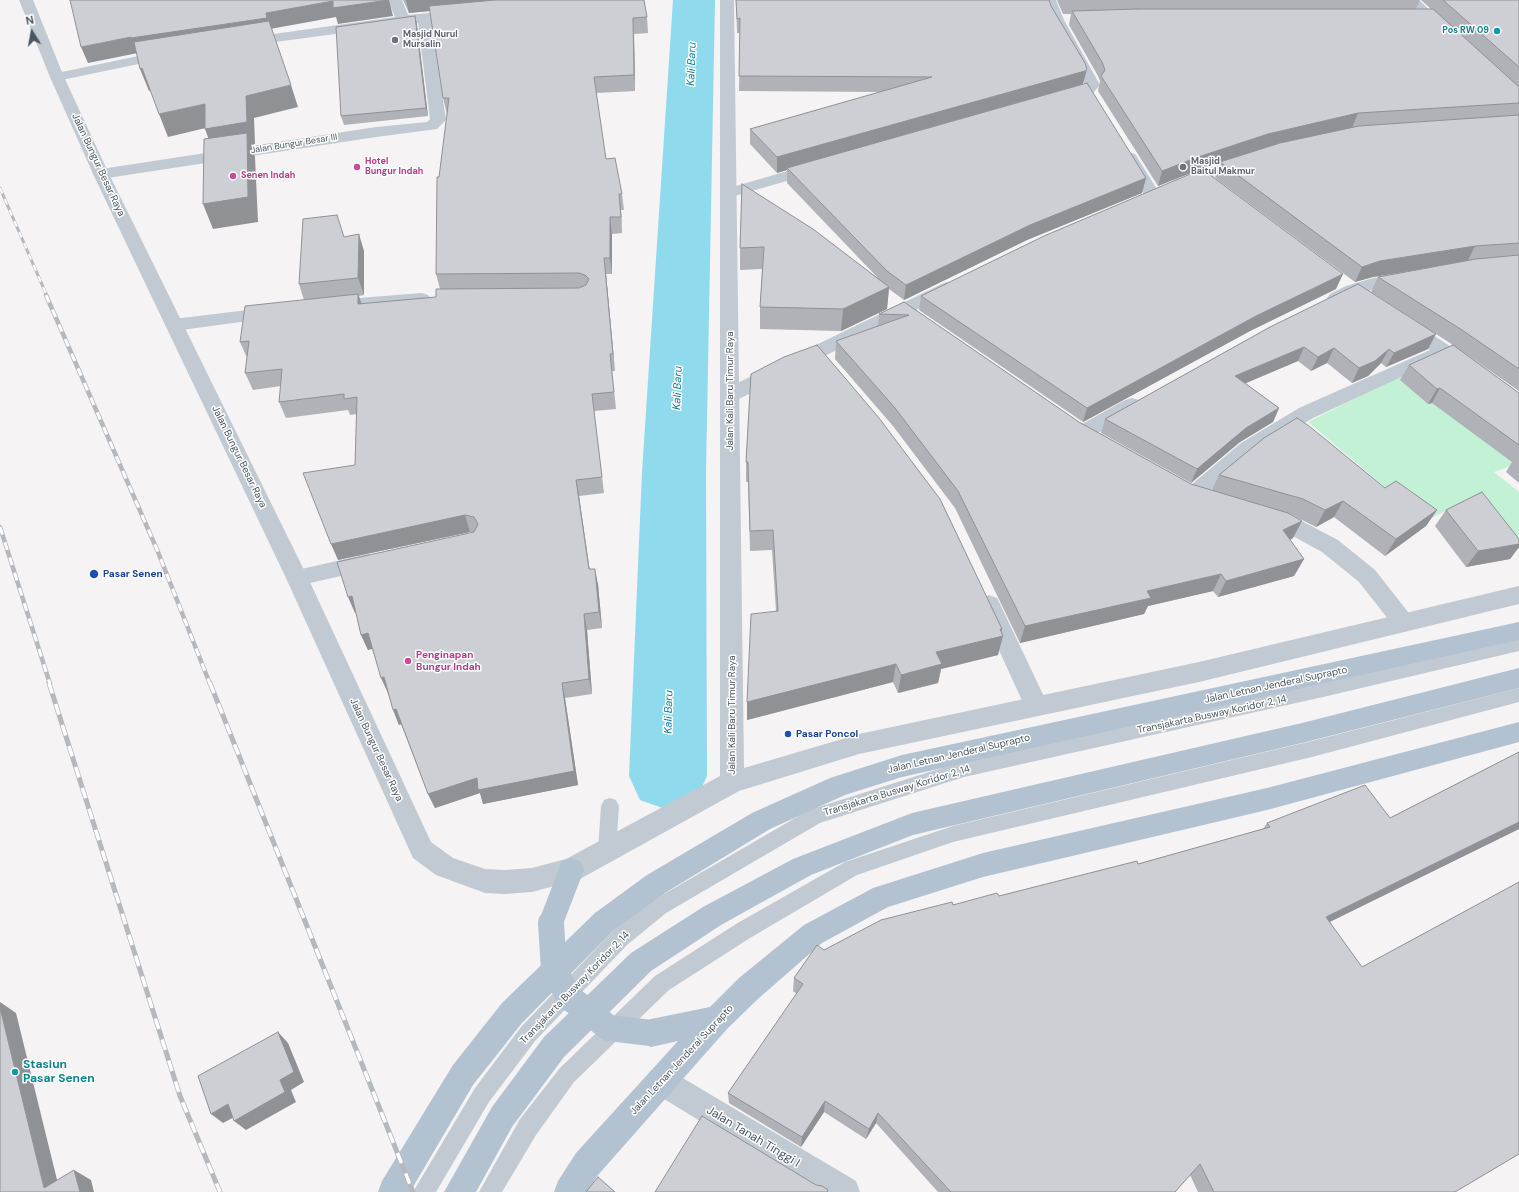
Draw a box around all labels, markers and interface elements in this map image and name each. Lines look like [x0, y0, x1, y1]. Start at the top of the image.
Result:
north arrow [12, 12, 52, 52]
text: N [24, 13, 35, 28]
place label: Pos RW 09 [1442, 26, 1489, 36]
marker: Pos RW 09 [1492, 26, 1502, 36]
place label: Masjid Nurul Mursalin [403, 30, 458, 51]
marker: Masjid Nurul Mursalin [390, 35, 400, 45]
water label: Kali Baru [685, 42, 699, 86]
street label: Jalan Bungur Besar Raya [69, 112, 127, 218]
street label: Jalan Bungur Besar III [250, 132, 338, 156]
place label: Hotel Bungur Indah [365, 157, 423, 178]
place label: Masjid Baitul Makmur [1191, 157, 1255, 178]
marker: Hotel Bungur Indah [352, 162, 362, 172]
marker: Masjid Baitul Makmur [1178, 162, 1188, 172]
marker: Senen Indah [228, 171, 238, 181]
place label: Senen Indah [241, 171, 295, 181]
street label: Jalan Kali Baru Timur Raya [724, 331, 736, 451]
water label: Kali Baru [671, 366, 685, 410]
street label: Jalan Bungur Besar Raya [209, 404, 269, 510]
marker: Pasar Senen [88, 568, 100, 580]
place label: Pasar Senen [103, 568, 163, 580]
place label: Penginapan Bungur Indah [416, 649, 481, 672]
street label: Jalan Kali Baru Timur Raya [726, 655, 738, 775]
marker: Penginapan Bungur Indah [403, 656, 413, 666]
street label: Jalan Letnan Jenderal Suprapto [1203, 664, 1349, 706]
water label: Kali Baru [662, 690, 676, 734]
street label: Transjakarta Busway Koridor 2, 14 [1136, 693, 1288, 737]
street label: Jalan Bungur Besar Raya [347, 697, 405, 803]
place label: Pasar Poncol [796, 728, 858, 740]
marker: Pasar Poncol [783, 729, 793, 739]
street label: Jalan Letnan Jenderal Suprapto [887, 732, 1031, 776]
street label: Transjakarta Busway Koridor 2, 14 [823, 763, 971, 819]
street label: Transjakarta Busway Koridor 2, 14 [518, 929, 632, 1047]
street label: Jalan Letnan Jenderal Suprapto [628, 1003, 736, 1117]
place label: Stasiun Pasar Senen [23, 1058, 95, 1086]
marker: Stasiun Pasar Senen [10, 1067, 20, 1077]
street label: Jalan Tanah Tinggi I [704, 1103, 802, 1171]

